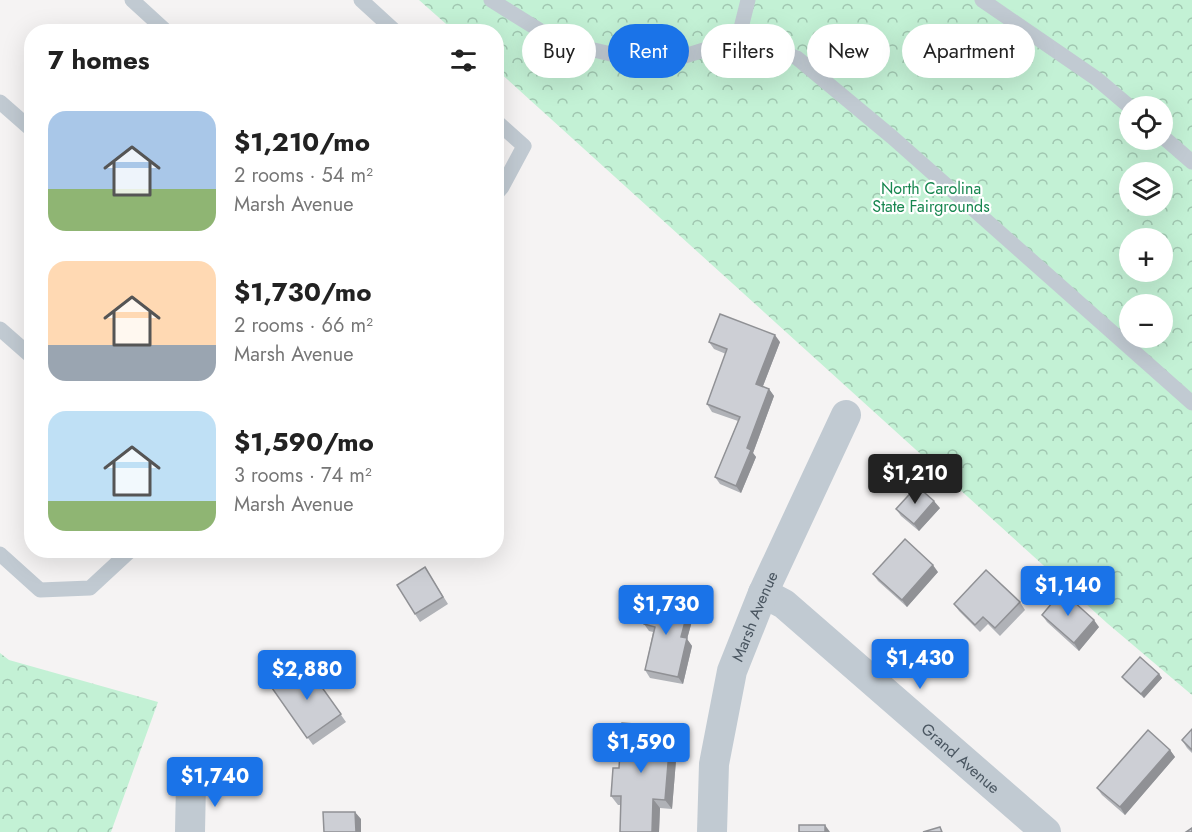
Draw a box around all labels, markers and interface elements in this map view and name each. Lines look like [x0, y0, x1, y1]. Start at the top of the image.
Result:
chip: Buy [522, 24, 596, 78]
chip: Rent [608, 24, 689, 78]
chip: Filters [701, 24, 795, 78]
chip: New [807, 24, 890, 78]
chip: Apartment [902, 24, 1035, 78]
text: 7 homes [48, 41, 150, 79]
icon: filters [447, 44, 480, 77]
map controls [1119, 96, 1173, 348]
button: locate [1119, 96, 1173, 150]
text: $1,210/mo [234, 123, 370, 161]
icon: home [96, 135, 168, 207]
text: 2 rooms · 54 m² [234, 161, 373, 190]
button: layers [1119, 162, 1173, 216]
park label: North Carolina State Fairgrounds [872, 177, 990, 218]
text: Marsh Avenue [234, 190, 354, 219]
button: + [1119, 228, 1173, 282]
text: $1,730/mo [234, 273, 372, 311]
icon: home [96, 285, 168, 357]
button: − [1119, 294, 1173, 348]
text: 2 rooms · 66 m² [234, 311, 373, 340]
text: Marsh Avenue [234, 340, 354, 369]
text: $1,590/mo [234, 423, 374, 461]
icon: home [96, 435, 168, 507]
pin: $1,210 [866, 454, 964, 505]
text: $1,210 [882, 459, 948, 488]
text: 3 rooms · 74 m² [234, 461, 372, 490]
text: Marsh Avenue [234, 490, 354, 519]
pin: $1,140 [1019, 566, 1117, 617]
street label: Marsh Avenue [726, 567, 784, 665]
text: $1,140 [1035, 571, 1101, 600]
pin: $1,730 [617, 585, 715, 636]
text: $1,730 [633, 590, 699, 619]
pin: $1,430 [871, 639, 969, 690]
text: $1,430 [886, 644, 954, 673]
pin: $2,880 [258, 650, 356, 701]
text: $2,880 [272, 655, 342, 684]
street label: Grand Avenue [916, 717, 1005, 799]
pin: $1,590 [592, 723, 690, 774]
text: $1,590 [607, 728, 675, 757]
pin: $1,740 [166, 757, 264, 808]
text: $1,740 [181, 762, 249, 791]

